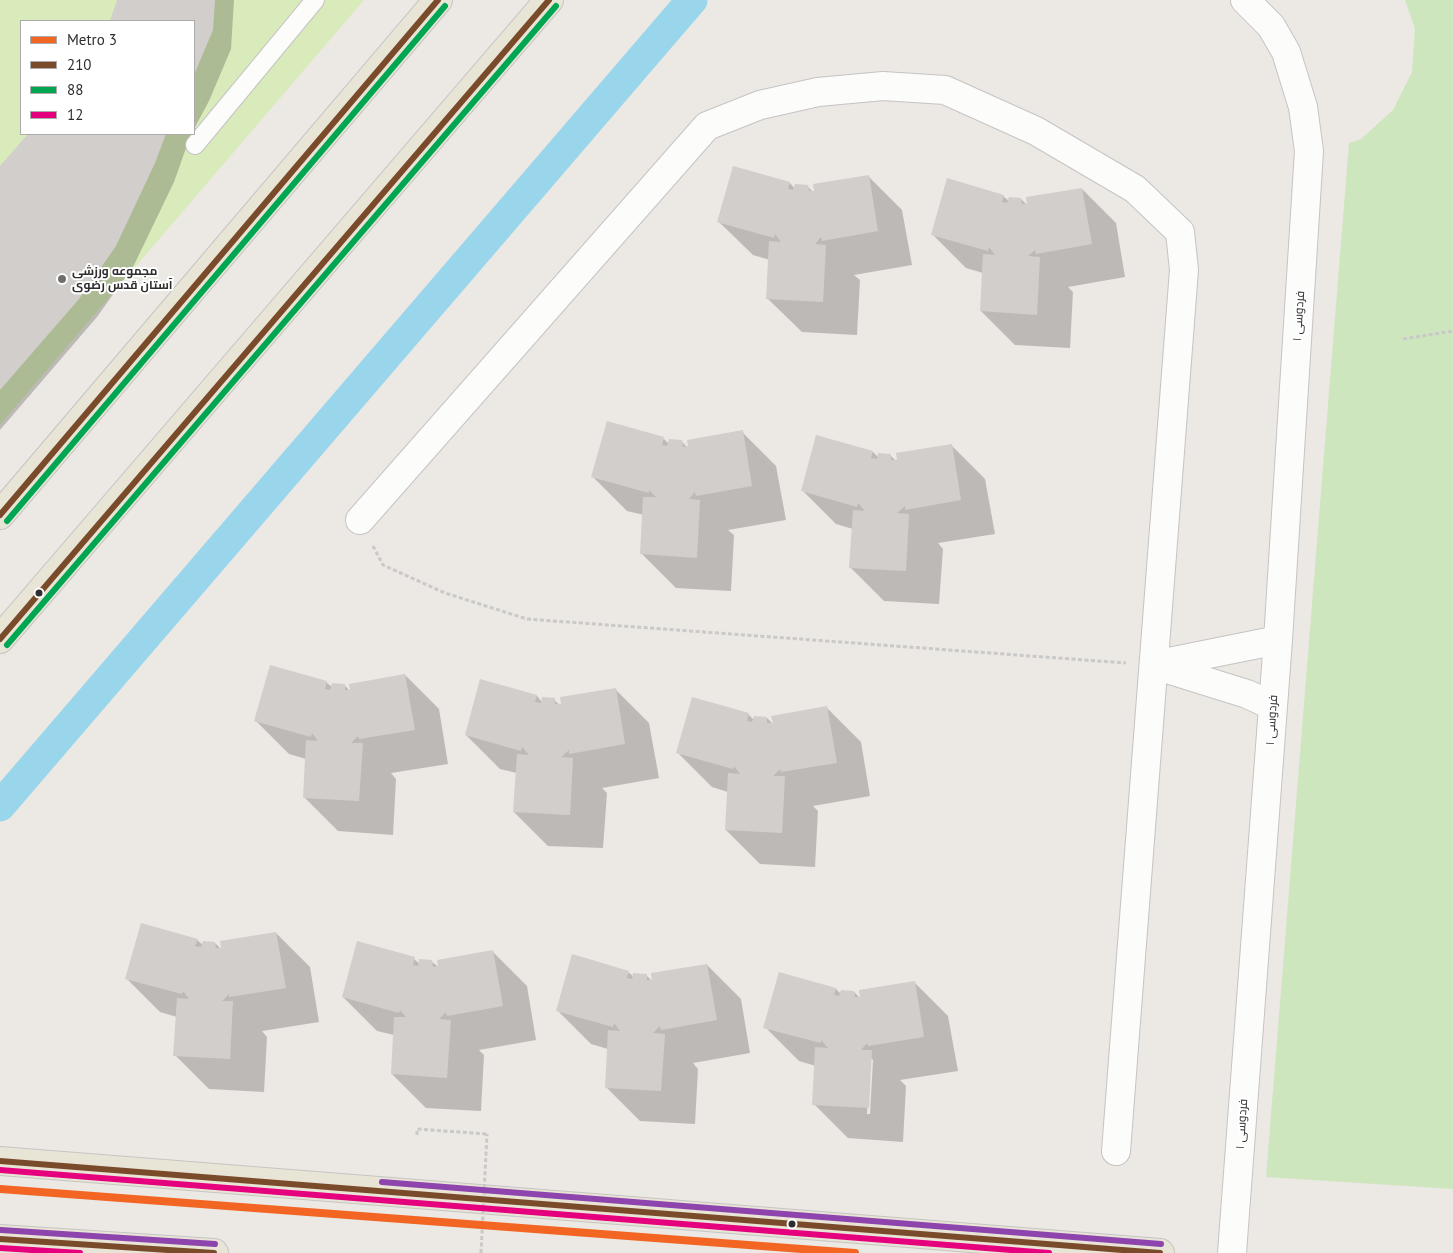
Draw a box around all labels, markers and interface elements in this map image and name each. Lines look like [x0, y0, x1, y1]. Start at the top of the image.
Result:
legend [20, 20, 195, 135]
text: Metro 3 [67, 30, 117, 49]
text: 210 [67, 55, 92, 74]
text: 88 [67, 80, 83, 99]
text: 12 [67, 105, 83, 124]
place label: مجموعه ورزشی آستان قدس رضوی [72, 265, 173, 293]
marker: مجموعه ورزشی آستان قدس رضوی [56, 273, 68, 285]
street label: فردوسی ۱ [1290, 290, 1308, 342]
unlabelled marker [34, 588, 44, 598]
street label: فردوسی ۱ [1263, 694, 1281, 746]
street label: فردوسی ۱ [1233, 1098, 1251, 1150]
unlabelled marker [787, 1219, 797, 1229]

